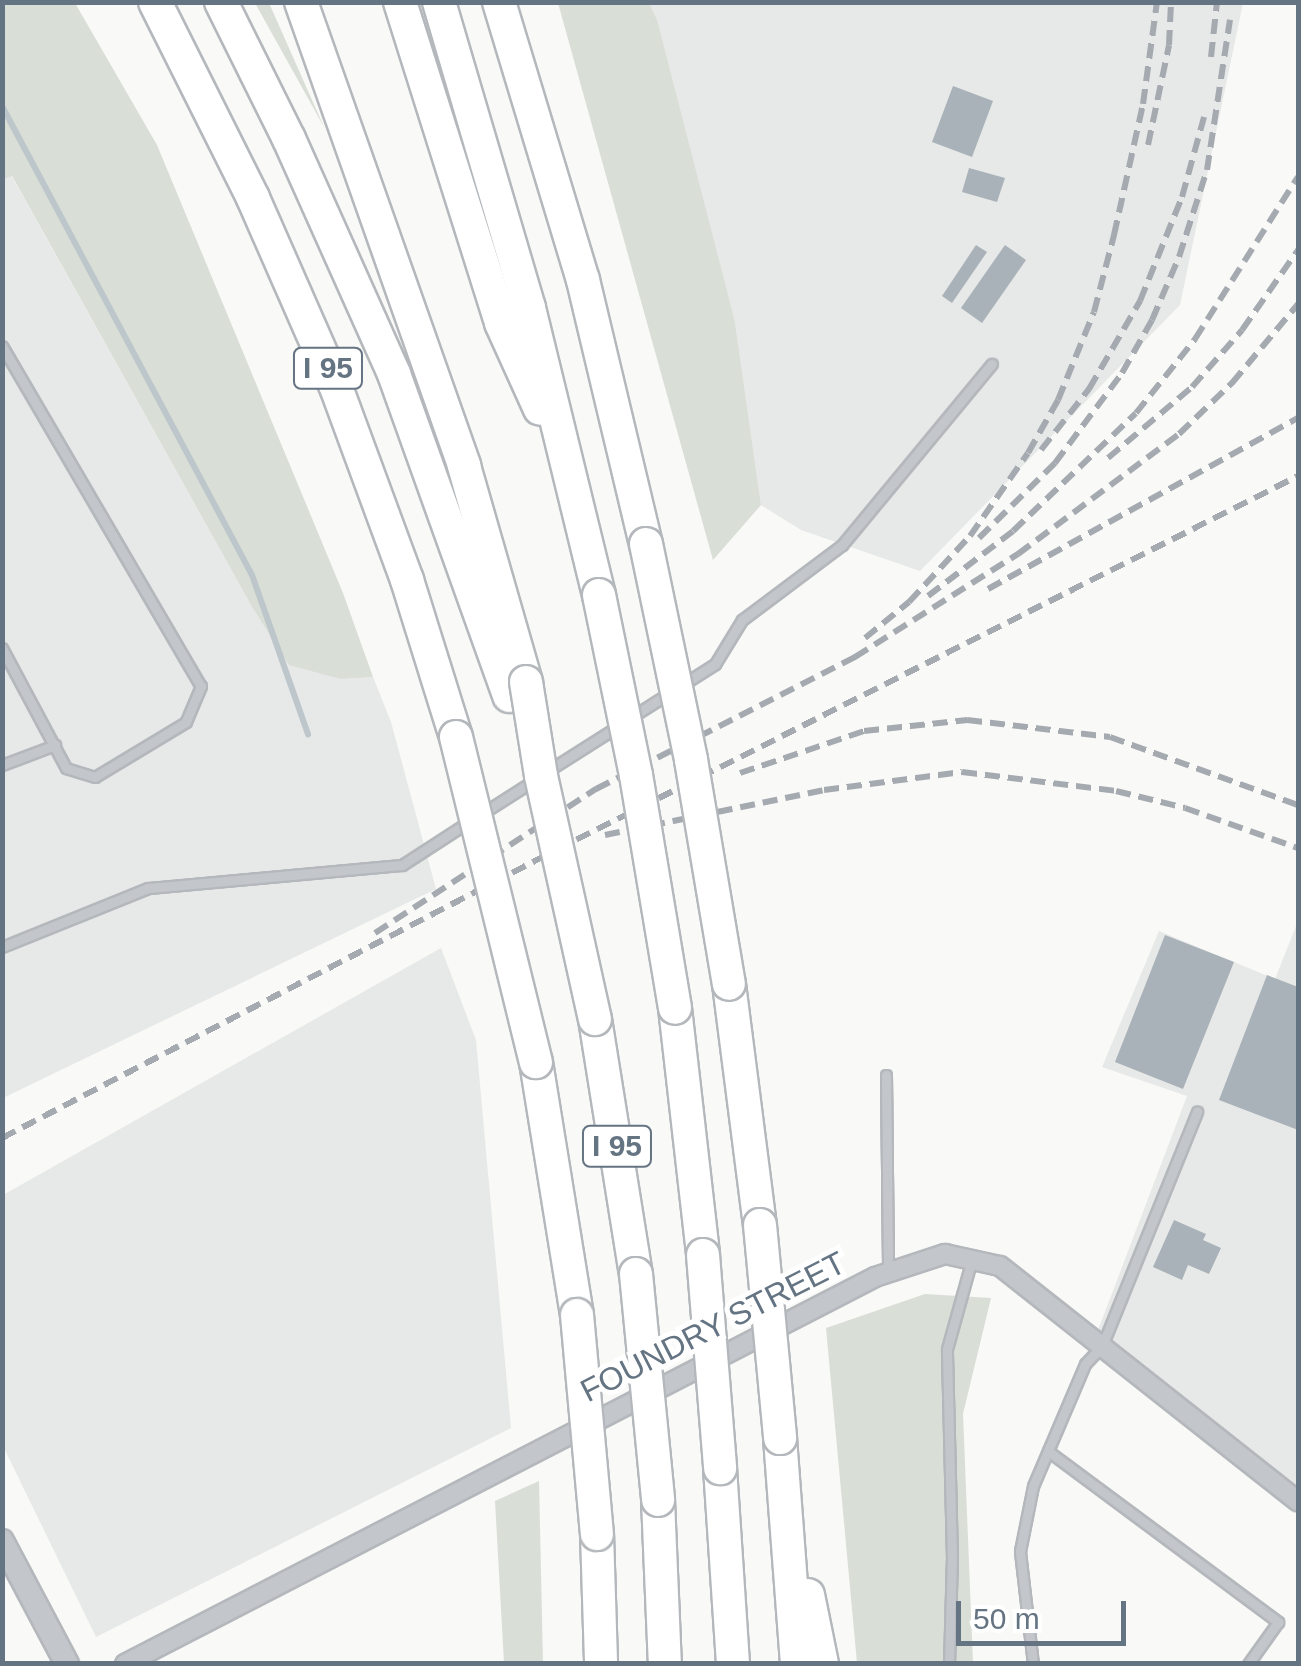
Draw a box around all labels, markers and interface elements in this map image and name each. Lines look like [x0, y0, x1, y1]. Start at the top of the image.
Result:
road number: I 95 [290, 343, 366, 393]
road number: I 95 [580, 1121, 654, 1171]
street label: FOUNDRY STREET [574, 1243, 852, 1411]
scale bar [961, 1581, 1131, 1643]
text: 50 m [973, 1602, 1040, 1635]

